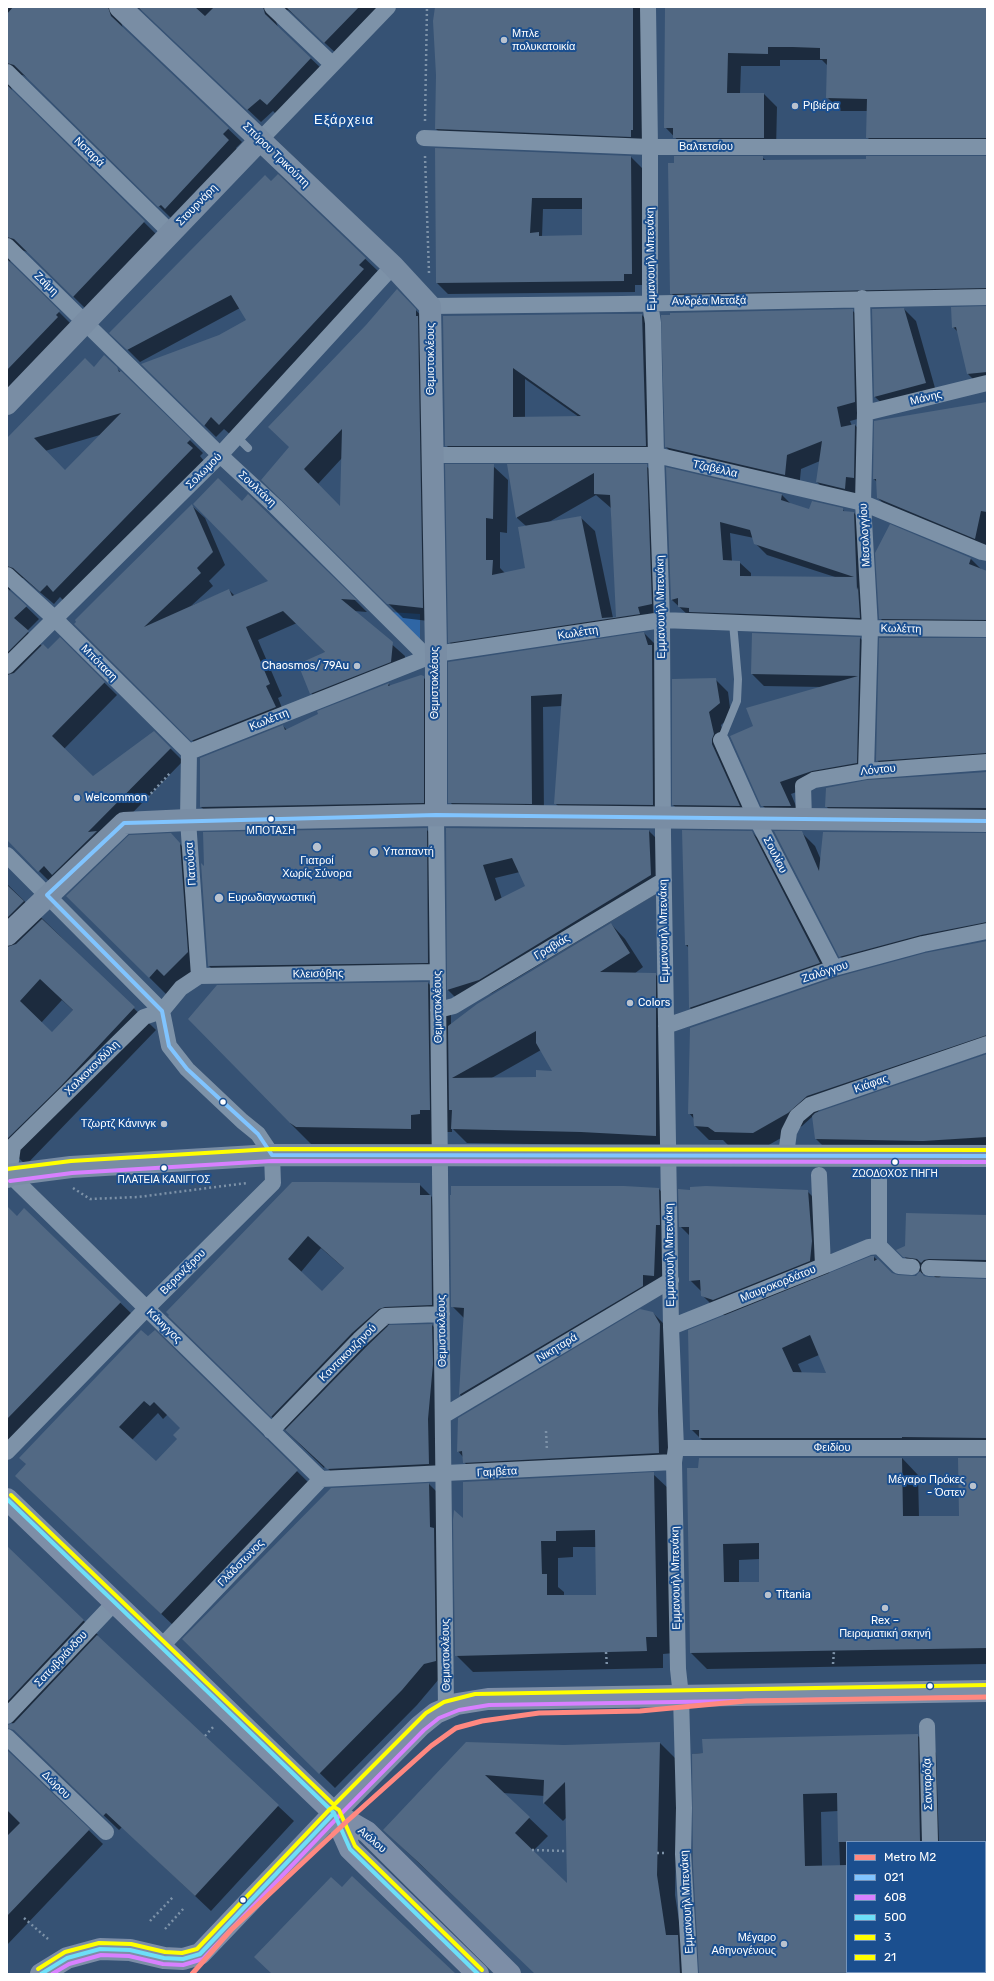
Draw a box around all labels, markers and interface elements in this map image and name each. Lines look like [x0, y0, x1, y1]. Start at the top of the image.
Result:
place label: Μπλε πολυκατοικία [512, 27, 575, 53]
marker: Μπλε πολυκατοικία [499, 35, 509, 45]
place label: Ριβιέρα [803, 99, 839, 113]
marker: Ριβιέρα [790, 101, 800, 111]
district label: Εξάρχεια [314, 112, 374, 128]
street label: Σπύρου Τρικούπη [240, 120, 312, 190]
street label: Νοταρά [71, 134, 107, 170]
street label: Βαλτετσίου [679, 140, 733, 154]
street label: Στουρνάρη [174, 181, 220, 229]
street label: Εμμανουήλ Μπενάκη [643, 207, 659, 311]
street label: Ζαΐμη [31, 270, 61, 298]
street label: Ανδρέα Μεταξά [672, 294, 746, 308]
street label: Θεμιστοκλέους [424, 323, 438, 395]
street label: Μάνης [909, 388, 943, 408]
street label: Σολωμού [183, 450, 225, 492]
street label: Τζαβέλλα [691, 457, 739, 481]
street label: Σουλτάνη [235, 468, 279, 510]
street label: Μεσολογγίου [857, 503, 873, 567]
street label: Εμμανουήλ Μπενάκη [653, 555, 669, 659]
street label: Κωλέττη [880, 622, 922, 636]
street label: Κωλέττη [557, 623, 599, 643]
street label: Μπόταση [78, 642, 120, 684]
street label: Θεμιστοκλέους [428, 647, 442, 719]
place label: Chaosmos/ 79Au [262, 659, 349, 673]
marker: Chaosmos/ 79Au [352, 661, 362, 671]
street label: Κωλέττη [248, 706, 290, 734]
street label: Λόντου [860, 762, 896, 778]
place label: Welcommon [85, 791, 147, 805]
marker: Welcommon [72, 793, 82, 803]
marker: ΜΠΟΤΑΣΗ [266, 814, 276, 824]
place label: ΜΠΟΤΑΣΗ [247, 825, 295, 837]
street label: Σουλίου [760, 835, 790, 875]
marker: Γιατροί Χωρίς Σύνορα [311, 841, 323, 853]
street label: Πατούσα [183, 842, 199, 886]
place label: Υπαπαντή [383, 845, 434, 859]
marker: Υπαπαντή [368, 846, 380, 858]
place label: Γιατροί Χωρίς Σύνορα [282, 854, 352, 880]
street label: Εμμανουήλ Μπενάκη [656, 879, 672, 983]
place label: Ευρωδιαγνωστική [228, 891, 316, 905]
marker: Ευρωδιαγνωστική [213, 892, 225, 904]
street label: Γραβιάς [532, 931, 572, 963]
street label: Ζαλόγγου [800, 958, 850, 986]
street label: Κλεισόβης [292, 967, 344, 981]
street label: Θεμιστοκλέους [431, 971, 445, 1043]
place label: Colors [638, 996, 670, 1010]
marker: Colors [625, 998, 635, 1008]
street label: Χαλκοκονδύλη [62, 1038, 122, 1098]
street label: Κιάφας [852, 1072, 890, 1096]
unlabelled marker [218, 1097, 228, 1107]
place label: Τζωρτζ Κάνινγκ [81, 1117, 156, 1131]
marker: Τζωρτζ Κάνινγκ [159, 1119, 169, 1129]
marker: ΖΩΟΔΟΧΟΣ ΠΗΓΗ [890, 1157, 900, 1167]
marker: ΠΛΑΤΕΙΑ ΚΑΝΙΓΓΟΣ [159, 1163, 169, 1173]
place label: ΖΩΟΔΟΧΟΣ ΠΗΓΗ [852, 1168, 938, 1180]
place label: ΠΛΑΤΕΙΑ ΚΑΝΙΓΓΟΣ [118, 1174, 210, 1186]
street label: Εμμανουήλ Μπενάκη [662, 1203, 678, 1307]
street label: Βερανζέρου [158, 1247, 208, 1297]
street label: Μαυροκορδάτου [738, 1263, 818, 1305]
street label: Θεμιστοκλέους [435, 1295, 449, 1367]
street label: Κάνιγγος [144, 1306, 184, 1346]
street label: Καντακουζηνού [317, 1322, 379, 1384]
street label: Νικηταρά [534, 1331, 580, 1365]
street label: Φειδίου [814, 1441, 850, 1455]
street label: Γαμβέτα [476, 1464, 518, 1480]
place label: Μέγαρο Πρόκες - Όστεν [888, 1473, 965, 1499]
marker: Μέγαρο Πρόκες - Όστεν [968, 1481, 978, 1491]
street label: Εμμανουήλ Μπενάκη [668, 1526, 684, 1630]
street label: Γλάδστωνος [215, 1537, 267, 1589]
place label: Titania [776, 1588, 811, 1602]
marker: Titania [763, 1590, 773, 1600]
marker: Rex – Πειραματική σκηνή [880, 1603, 890, 1613]
place label: Rex – Πειραματική σκηνή [839, 1614, 931, 1640]
street label: Θεμιστοκλέους [439, 1619, 453, 1691]
street label: Σατωβριάνδου [32, 1629, 90, 1689]
unlabelled marker [925, 1681, 935, 1691]
street label: Σανταρόζα [920, 1758, 936, 1810]
street label: Δώρου [39, 1768, 73, 1802]
street label: Αιόλου [355, 1824, 389, 1856]
legend [846, 1841, 986, 1973]
street label: Εμμανουήλ Μπενάκη [678, 1850, 696, 1954]
text: Metro Μ2 [884, 1850, 936, 1864]
text: 021 [884, 1870, 904, 1884]
text: 608 [884, 1890, 907, 1904]
unlabelled marker [238, 1895, 248, 1905]
text: 500 [884, 1910, 906, 1924]
text: 3 [884, 1930, 891, 1944]
place label: Μέγαρο Αθηνογένους [711, 1931, 776, 1957]
marker: Μέγαρο Αθηνογένους [779, 1939, 789, 1949]
text: 21 [884, 1950, 896, 1964]

